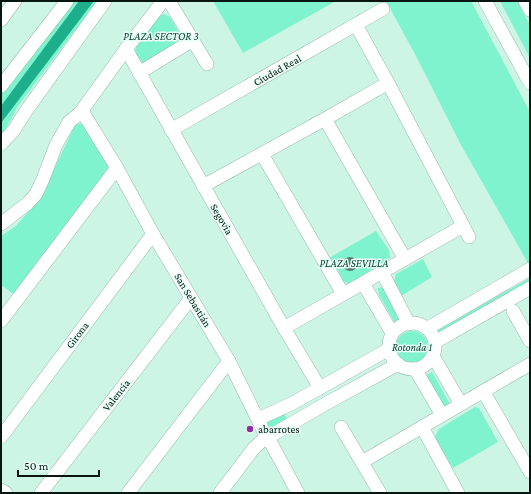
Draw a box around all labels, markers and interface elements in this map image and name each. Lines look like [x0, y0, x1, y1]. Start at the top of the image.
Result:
park label: PLAZA SECTOR 3 [123, 30, 199, 42]
street label: Ciudad Real [251, 52, 303, 88]
street label: Segovia [208, 201, 236, 237]
park label: PLAZA SEVILLA [319, 257, 389, 269]
street label: San Sebastián [172, 271, 214, 329]
street label: Girona [63, 319, 91, 351]
park label: Rotonda 1 [392, 341, 432, 353]
street label: Valencia [100, 377, 132, 413]
place label: abarrotes [258, 423, 300, 435]
marker: abarrotes [245, 424, 255, 434]
scale bar [18, 452, 99, 478]
text: 50 m [24, 459, 49, 473]

